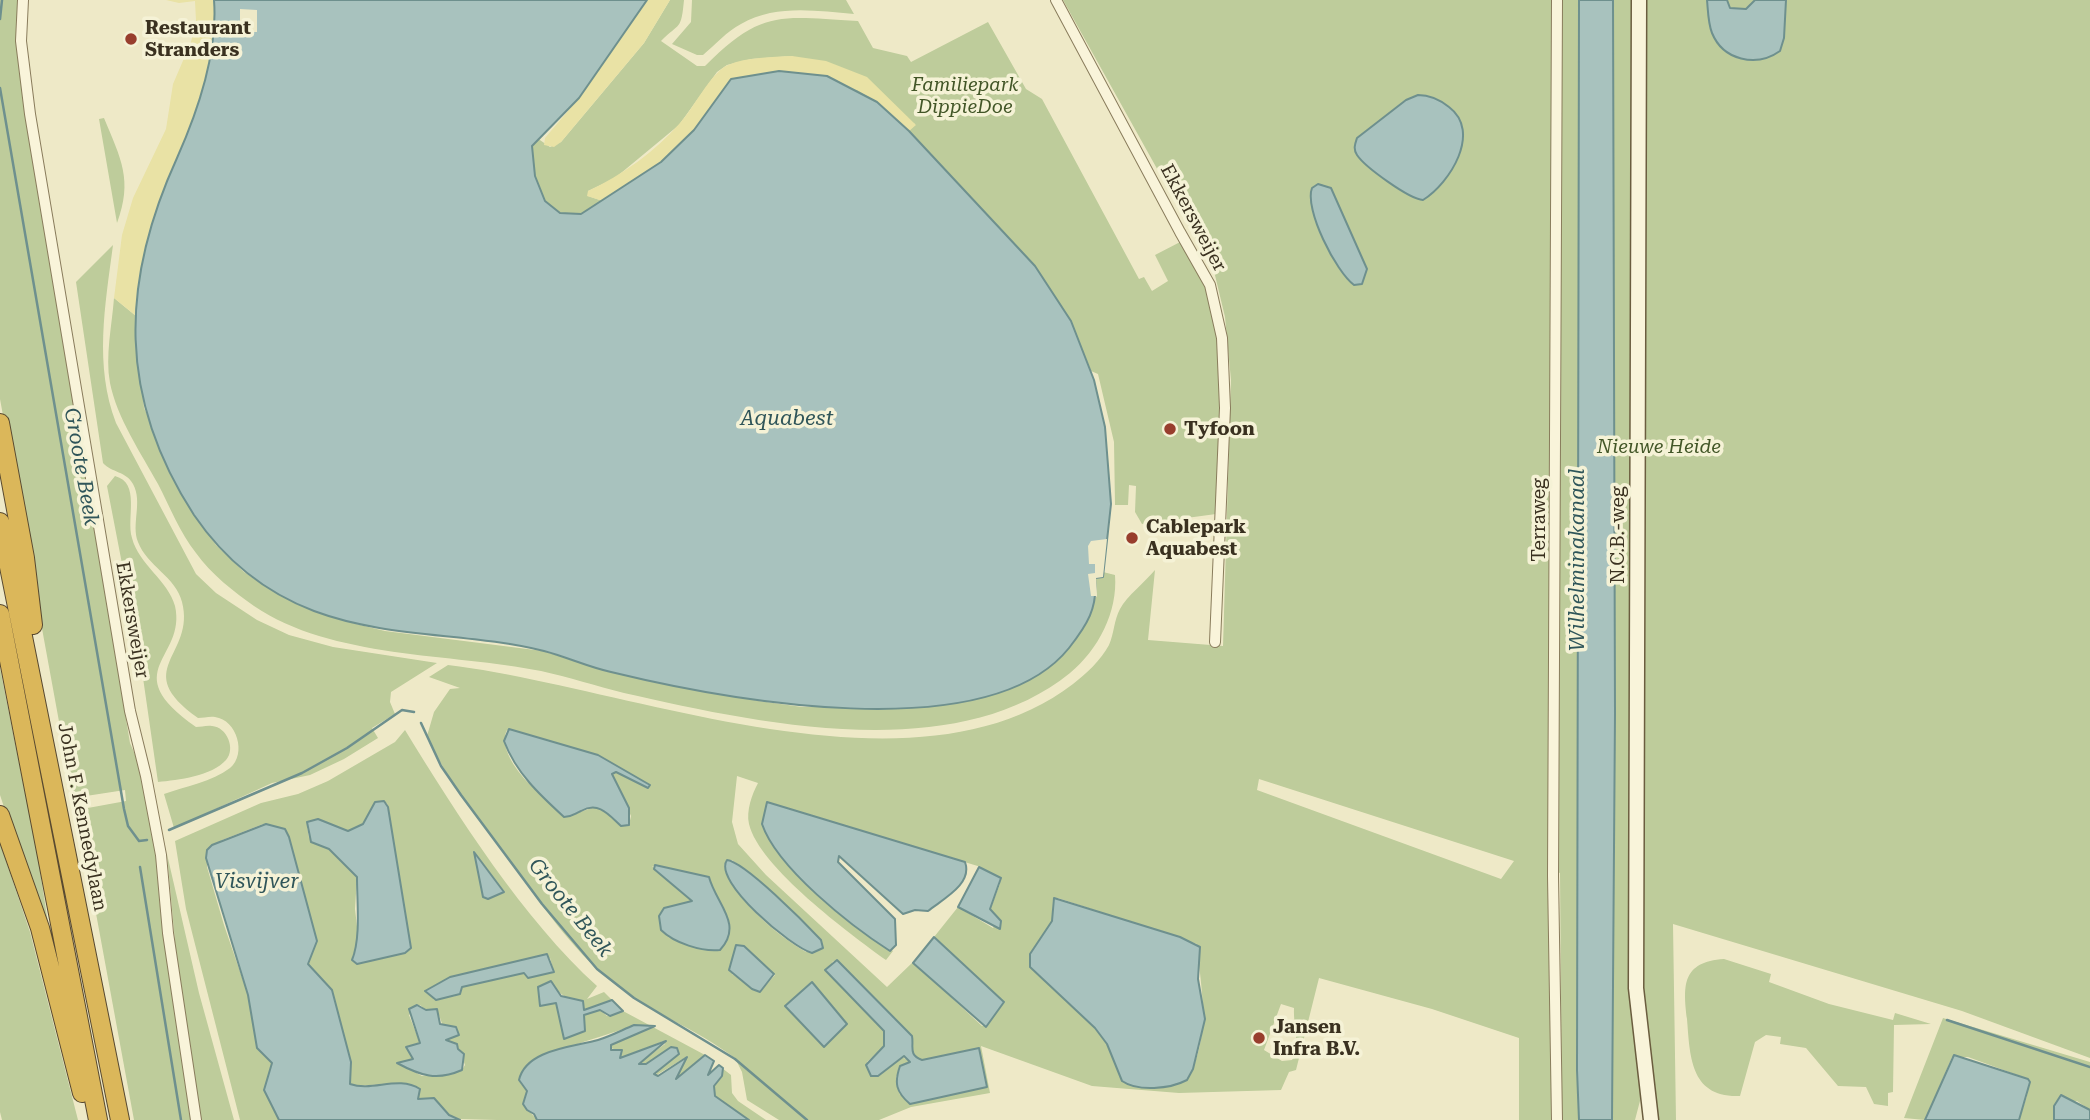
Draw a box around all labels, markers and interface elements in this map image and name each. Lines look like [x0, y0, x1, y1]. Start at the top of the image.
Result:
place label: Restaurant Stranders [145, 17, 251, 61]
marker: Restaurant Stranders [123, 31, 139, 47]
park label: Familiepark DippieDoe [911, 74, 1019, 118]
street label: Ekkersweijer [1155, 160, 1231, 276]
water label: Groote Beek [58, 406, 104, 528]
water label: Aquabest [741, 406, 833, 432]
place label: Tyfoon [1184, 418, 1255, 440]
marker: Tyfoon [1162, 421, 1178, 437]
park label: Nieuwe Heide [1597, 436, 1721, 458]
water label: Wilhelminakanaal [1565, 468, 1591, 652]
street label: Terraweg [1528, 478, 1550, 562]
street label: N.C.B.-weg [1607, 486, 1629, 584]
place label: Cablepark Aquabest [1146, 516, 1246, 560]
marker: Cablepark Aquabest [1124, 530, 1140, 546]
street label: Ekkersweijer [111, 560, 153, 680]
street label: John F. Kennedylaan [53, 721, 111, 913]
water label: Groote Beek [523, 854, 617, 962]
water label: Visvijver [215, 869, 299, 895]
place label: Jansen Infra B.V. [1273, 1016, 1360, 1060]
marker: Jansen Infra B.V. [1251, 1030, 1267, 1046]

